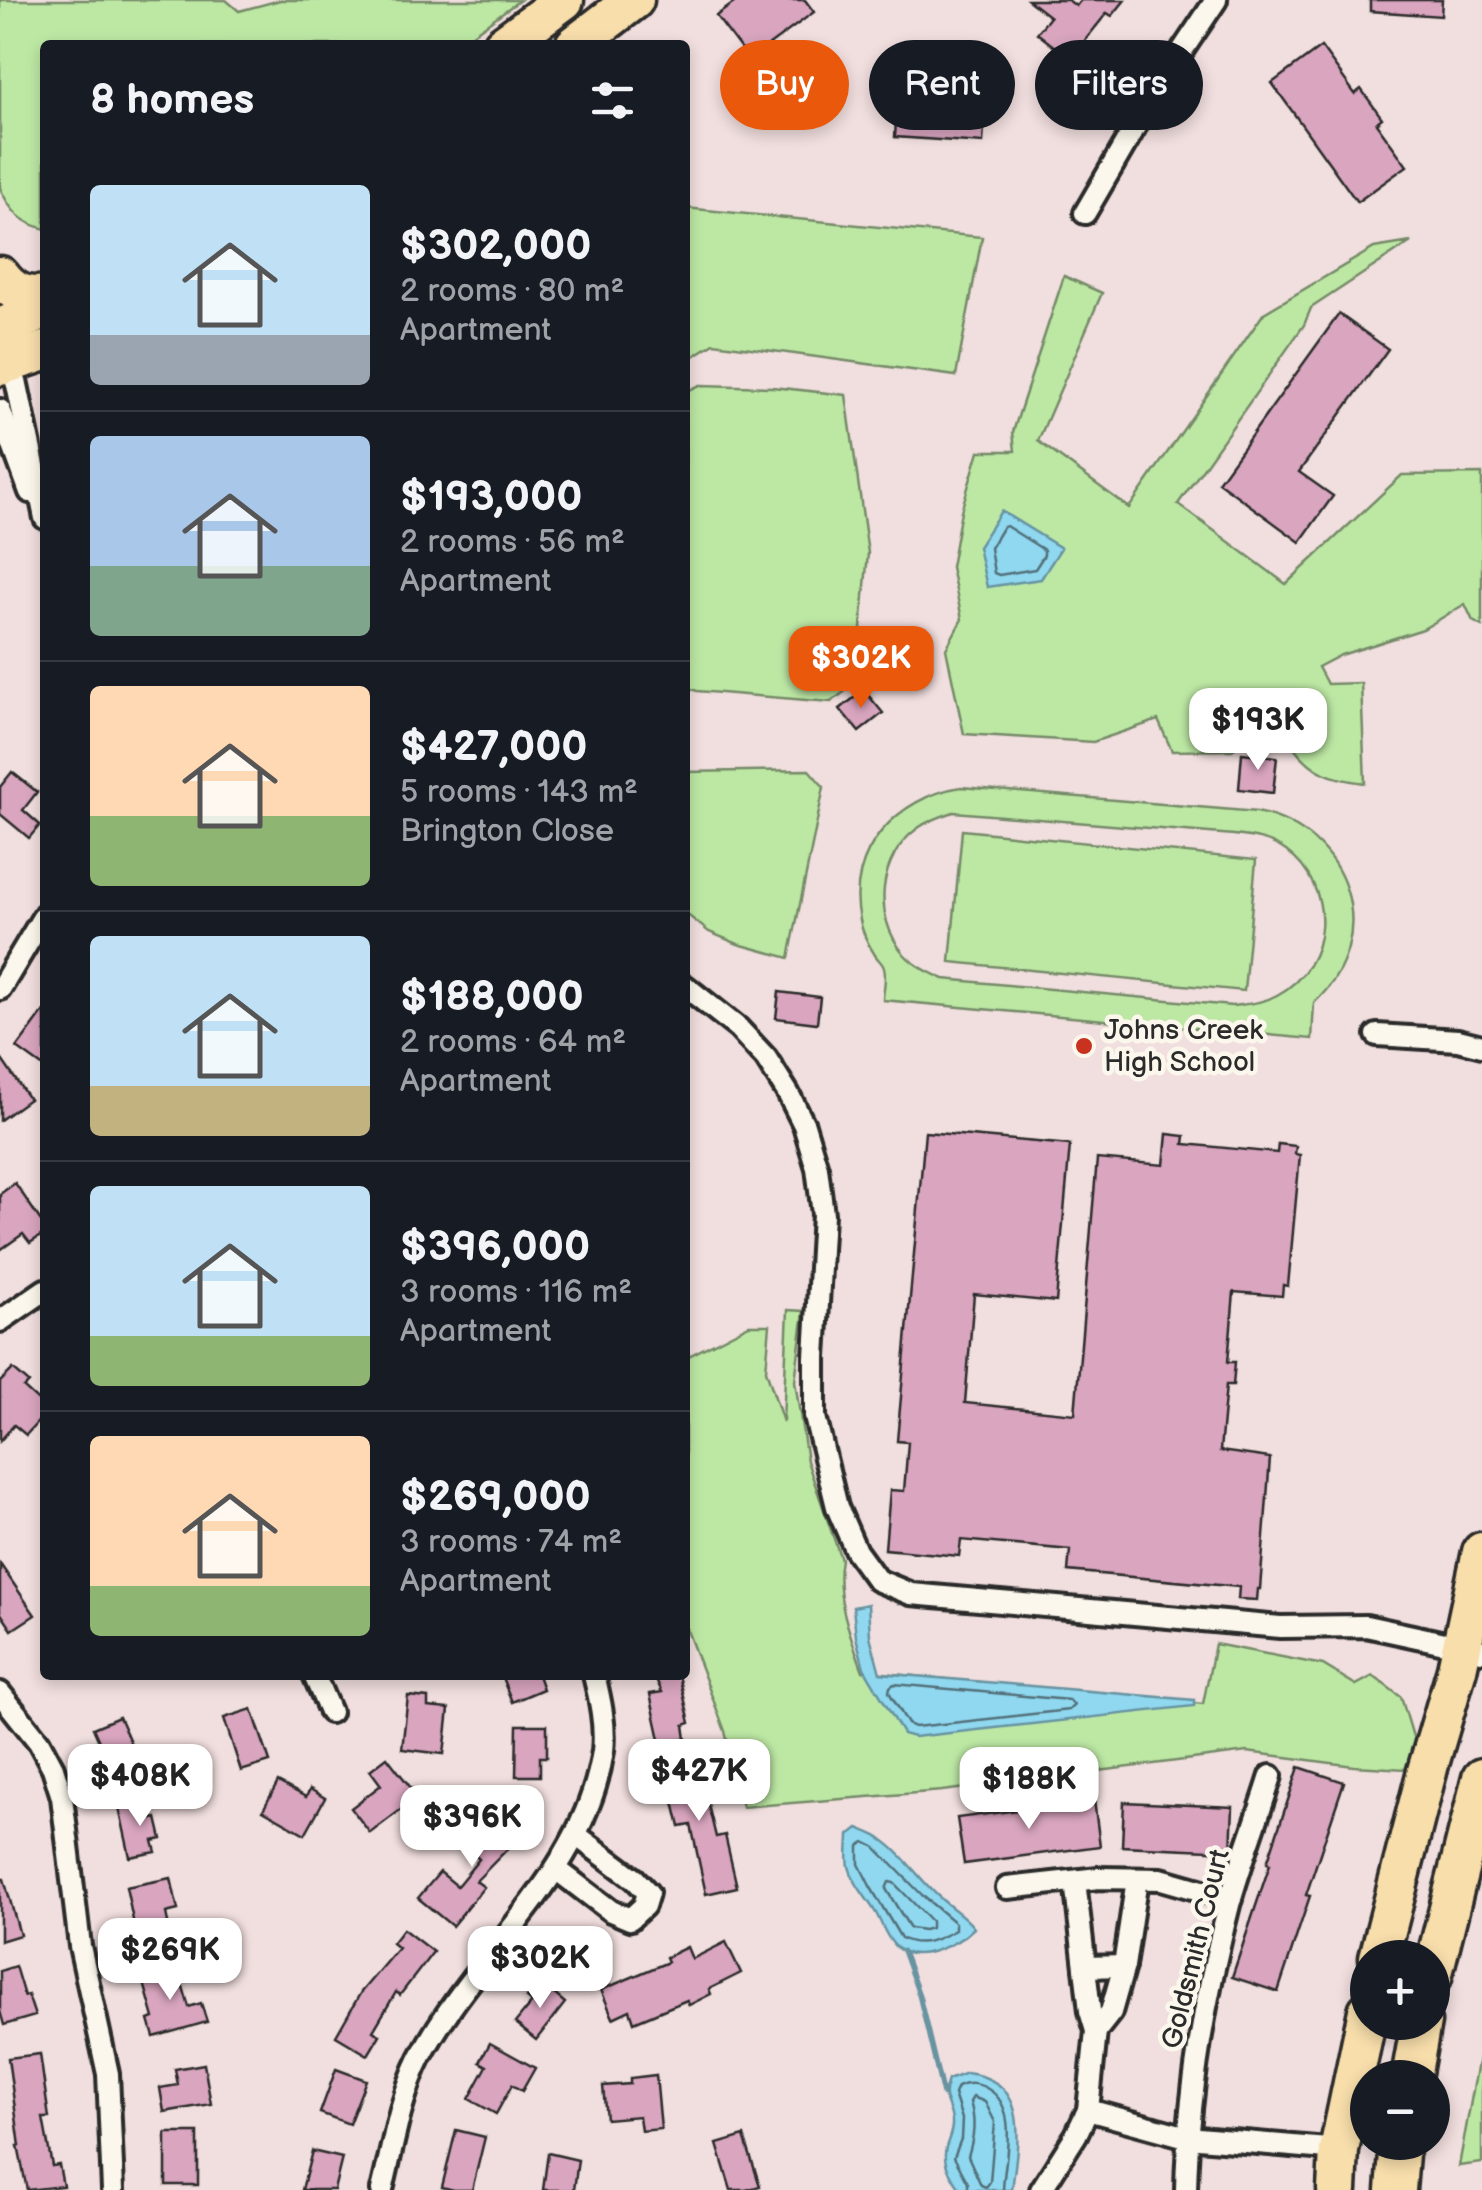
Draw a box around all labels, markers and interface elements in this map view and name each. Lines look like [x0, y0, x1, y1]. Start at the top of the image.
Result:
chip: Buy [720, 40, 849, 130]
chip: Rent [869, 40, 1015, 130]
chip: Filters [1035, 40, 1203, 130]
icon: filters [585, 73, 640, 128]
text: 8 homes [90, 75, 254, 126]
text: $302,000 [400, 221, 591, 272]
icon: home [170, 225, 290, 345]
text: 2 rooms · 80 m² [400, 272, 624, 311]
text: Apartment [400, 311, 551, 350]
text: $193,000 [400, 472, 582, 523]
icon: home [170, 476, 290, 596]
text: 2 rooms · 56 m² [400, 523, 625, 562]
text: Apartment [400, 562, 551, 601]
pin: $302K [791, 626, 931, 711]
text: $302K [811, 639, 911, 678]
pin: $193K [1188, 688, 1328, 773]
text: $193K [1211, 701, 1305, 740]
text: $427,000 [400, 722, 588, 773]
icon: home [170, 726, 290, 846]
text: 5 rooms · 143 m² [400, 773, 638, 812]
text: Brington Close [400, 812, 614, 851]
text: $188,000 [400, 972, 584, 1023]
icon: home [170, 976, 290, 1096]
place label: Johns Creek High School [1104, 1014, 1263, 1079]
text: 2 rooms · 64 m² [400, 1023, 626, 1062]
marker: Johns Creek High School [1073, 1035, 1095, 1057]
text: Apartment [400, 1062, 551, 1101]
text: $396,000 [400, 1222, 590, 1273]
icon: home [170, 1226, 290, 1346]
text: 3 rooms · 116 m² [400, 1273, 632, 1312]
text: Apartment [400, 1312, 551, 1351]
text: $269,000 [400, 1472, 591, 1523]
icon: home [170, 1476, 290, 1596]
text: 3 rooms · 74 m² [400, 1523, 622, 1562]
text: Apartment [400, 1562, 551, 1601]
pin: $427K [629, 1739, 769, 1824]
pin: $408K [70, 1744, 210, 1829]
pin: $188K [959, 1747, 1099, 1832]
text: $427K [650, 1752, 748, 1791]
text: $408K [90, 1757, 190, 1796]
text: $188K [982, 1760, 1076, 1799]
pin: $396K [402, 1785, 542, 1870]
text: $396K [422, 1798, 522, 1837]
street label: Goldsmith Court [1155, 1845, 1237, 2052]
pin: $269K [100, 1918, 240, 2003]
pin: $302K [470, 1926, 610, 2011]
text: $269K [120, 1931, 220, 1970]
text: $302K [490, 1939, 590, 1978]
map controls [1350, 1940, 1450, 2160]
button: + [1350, 1940, 1450, 2040]
button: − [1350, 2060, 1450, 2160]

